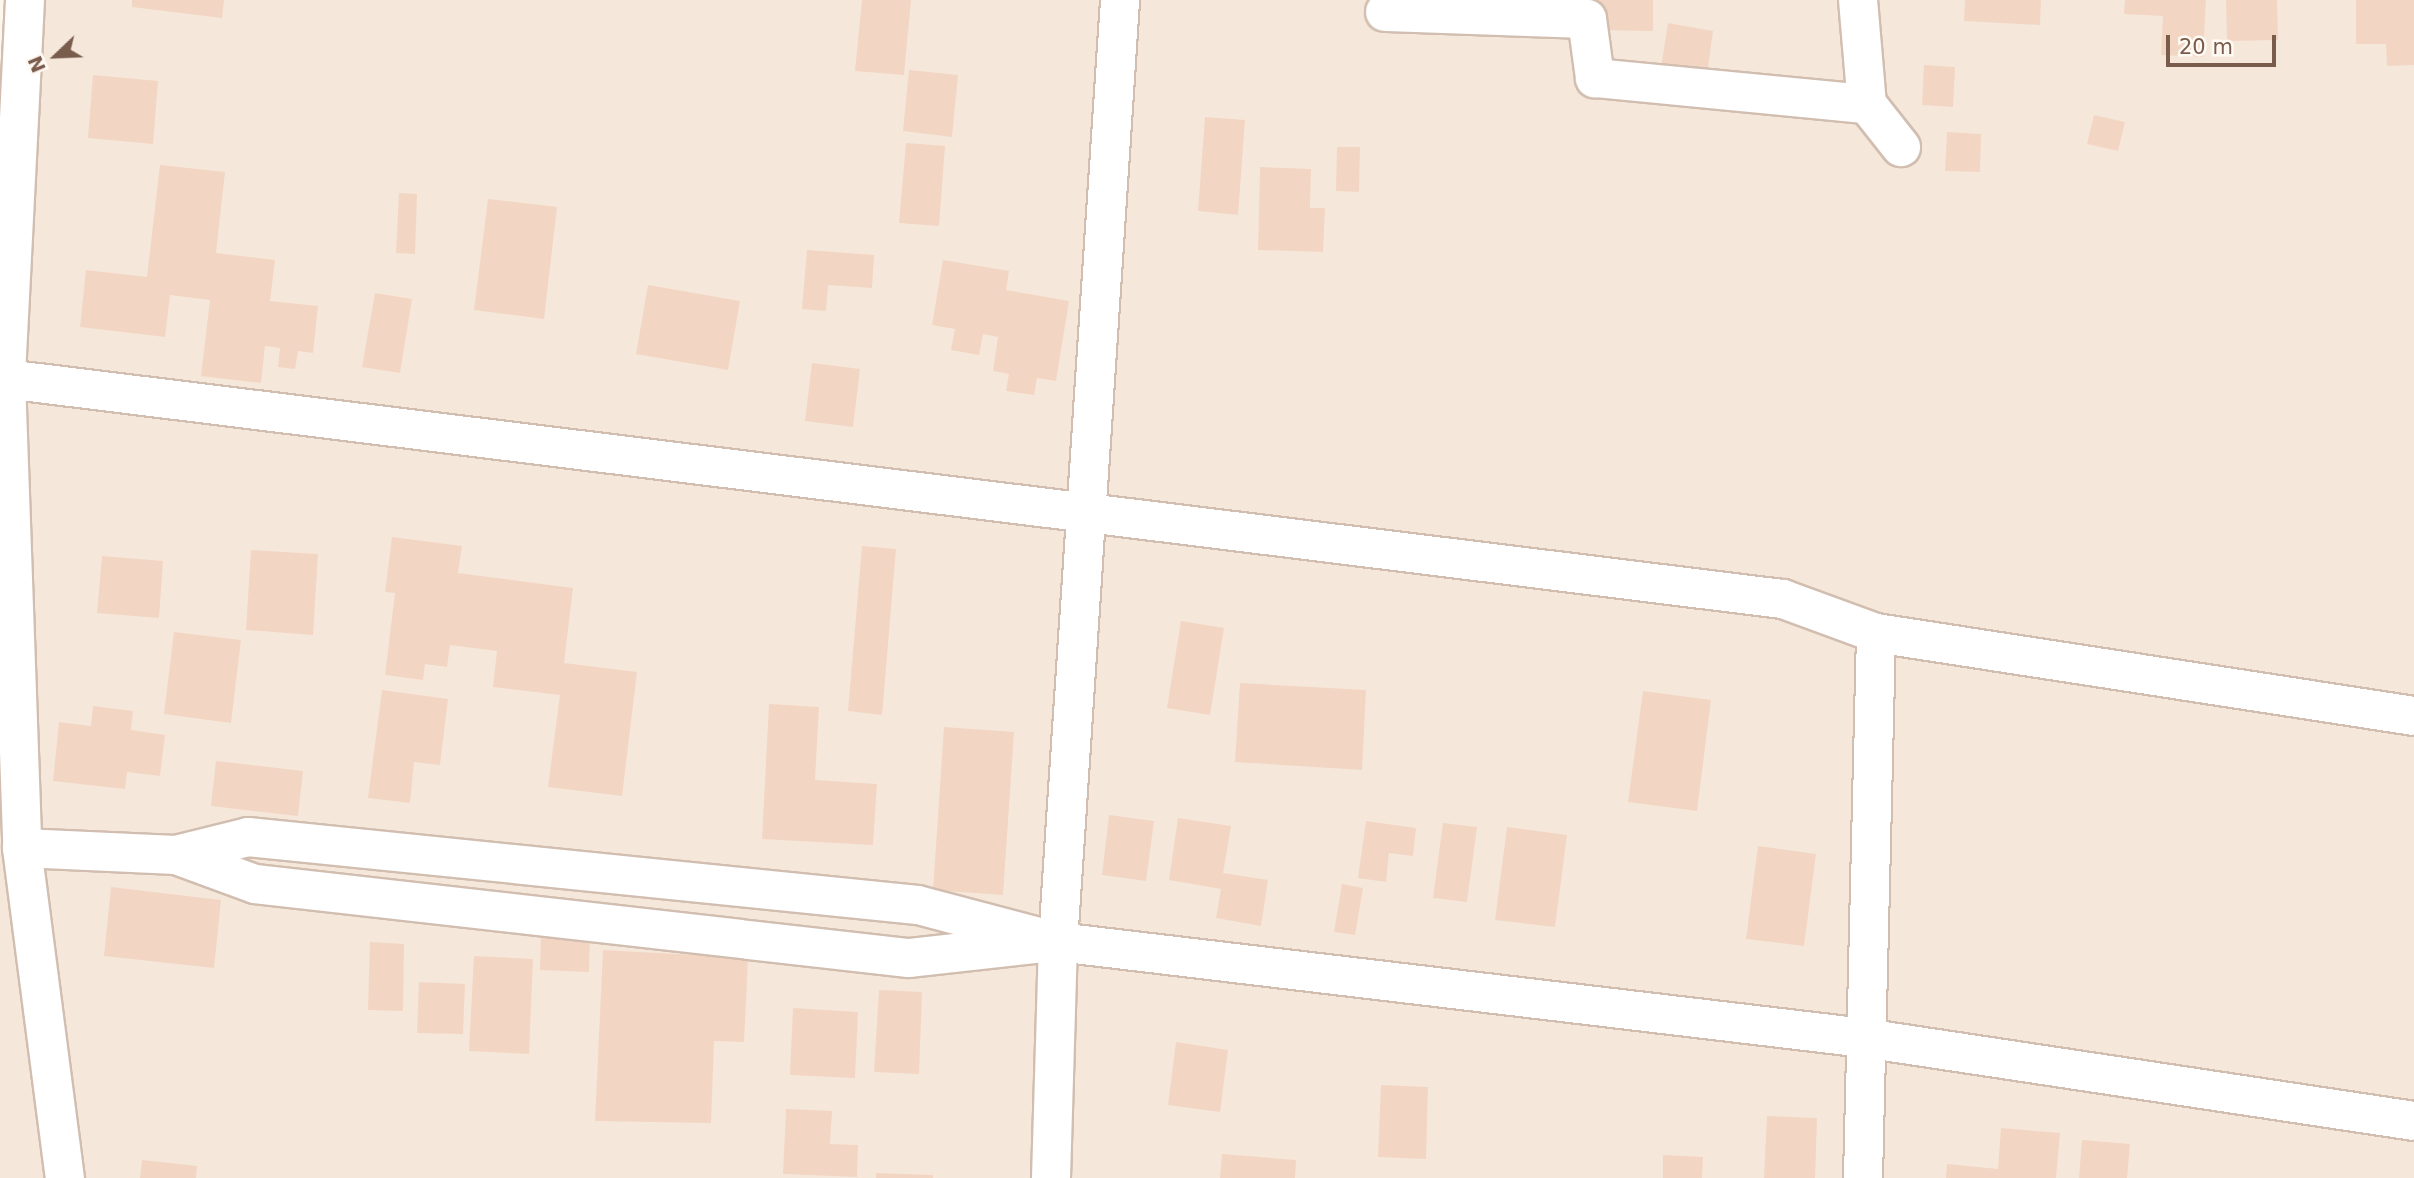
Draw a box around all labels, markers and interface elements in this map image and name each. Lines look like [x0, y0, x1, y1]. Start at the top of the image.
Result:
north arrow [21, 21, 91, 91]
scale bar [2169, 21, 2279, 65]
text: 20 m [2179, 35, 2233, 59]
text: N [23, 53, 50, 76]

